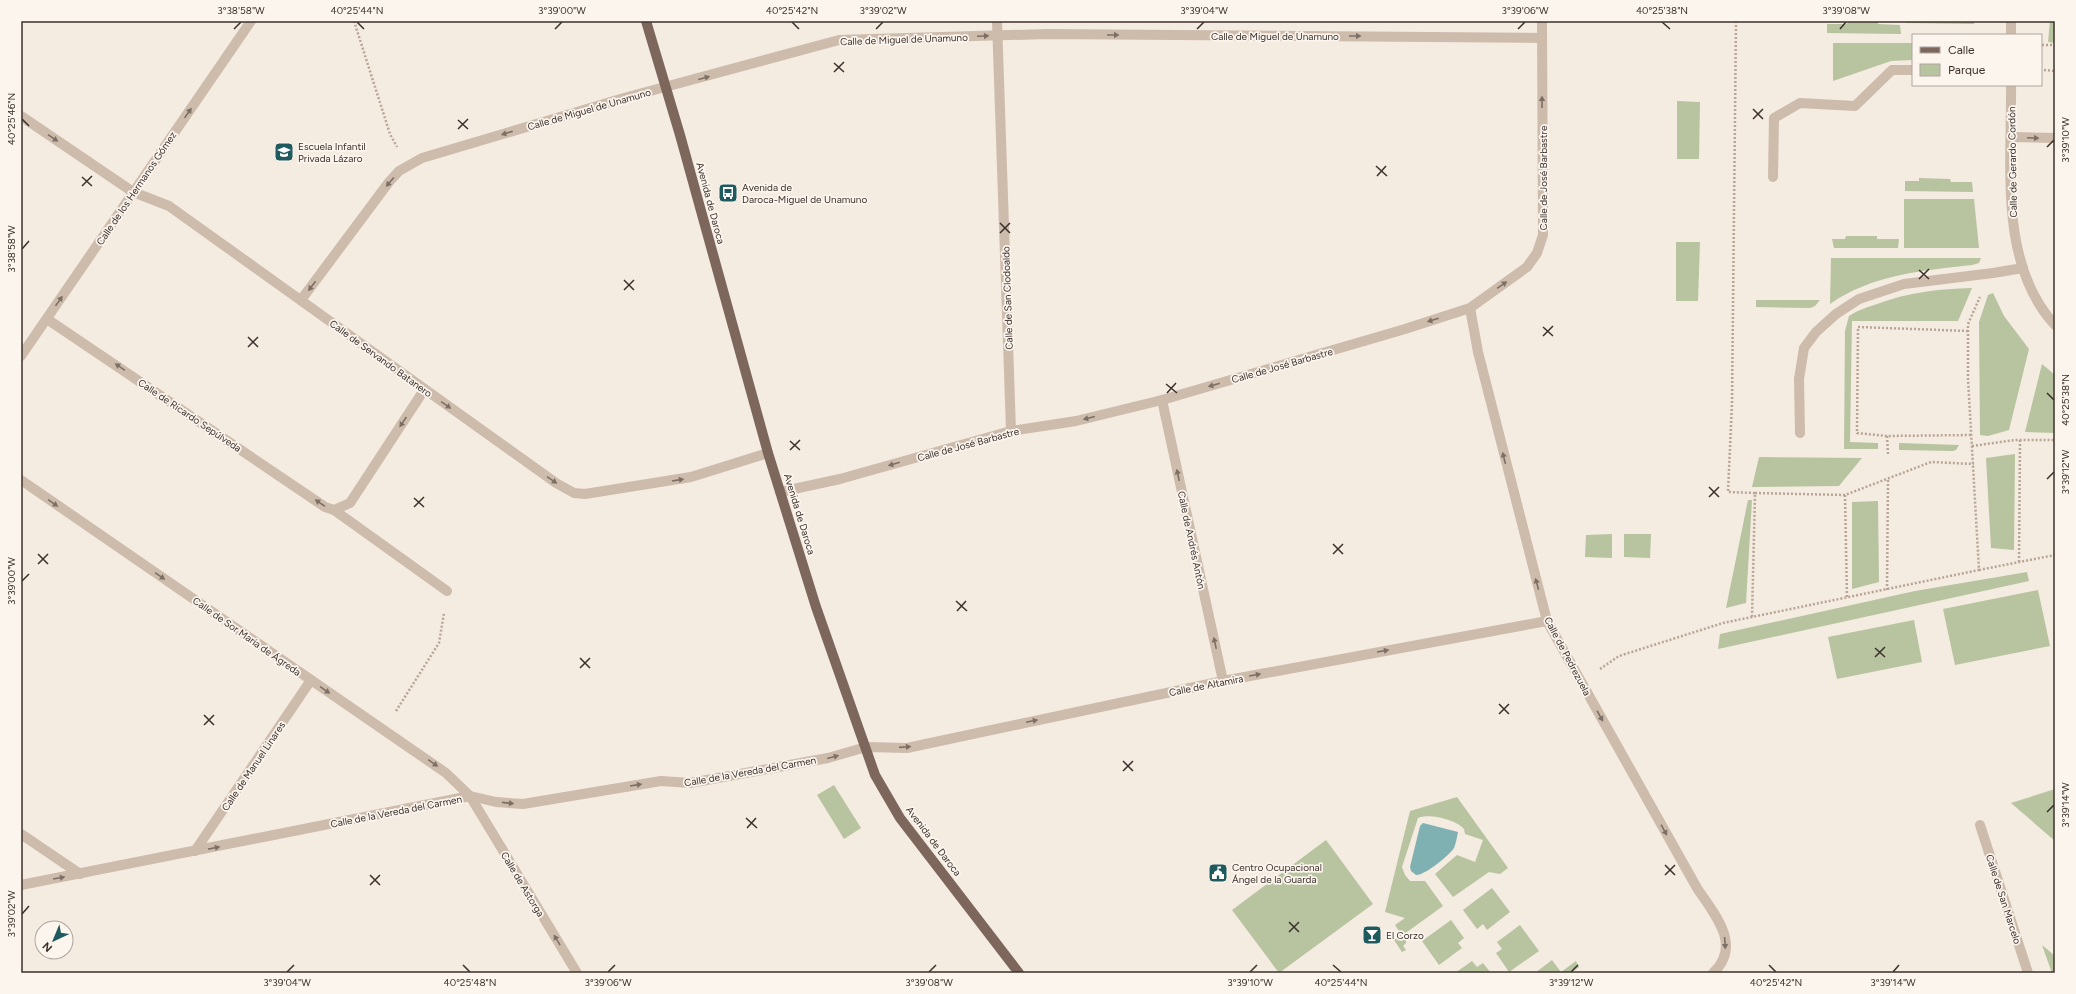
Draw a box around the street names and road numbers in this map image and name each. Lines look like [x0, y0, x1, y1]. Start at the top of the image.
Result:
street label: Calle de Miguel de Unamuno [1211, 30, 1339, 43]
street label: Calle de Miguel de Unamuno [840, 31, 968, 48]
street label: Calle de Miguel de Unamuno [526, 86, 653, 133]
street label: Calle de Gerardo Cordón [2005, 106, 2020, 218]
street label: Calle de José Barbastre [1537, 125, 1550, 230]
street label: Calle de los Hermanos Gómez [93, 129, 179, 248]
street label: Avenida de Daroca [693, 161, 728, 245]
street label: Calle de San Clodoaldo [999, 246, 1016, 350]
street label: Calle de Servando Batanero [327, 317, 435, 400]
street label: Calle de José Barbastre [1230, 345, 1335, 386]
street label: Calle de Ricardo Sepúlveda [136, 376, 244, 455]
street label: Calle de José Barbastre [916, 425, 1021, 464]
street label: Avenida de Daroca [781, 472, 818, 556]
street label: Calle de Andrés Antón [1175, 490, 1208, 591]
street label: Calle de Sor María de Ágreda [190, 594, 303, 679]
street label: Calle de Pedrezuela [1541, 615, 1594, 698]
street label: Calle de Altamira [1168, 672, 1244, 699]
street label: Calle de Manuel Linares [219, 719, 288, 813]
street label: Calle de la Vereda del Carmen [683, 753, 817, 790]
street label: Calle de la Vereda del Carmen [329, 792, 463, 831]
street label: Avenida de Daroca [903, 804, 964, 879]
street label: Calle de Astorga [498, 849, 547, 919]
street label: Calle de San Marcelo [1983, 853, 2024, 946]

